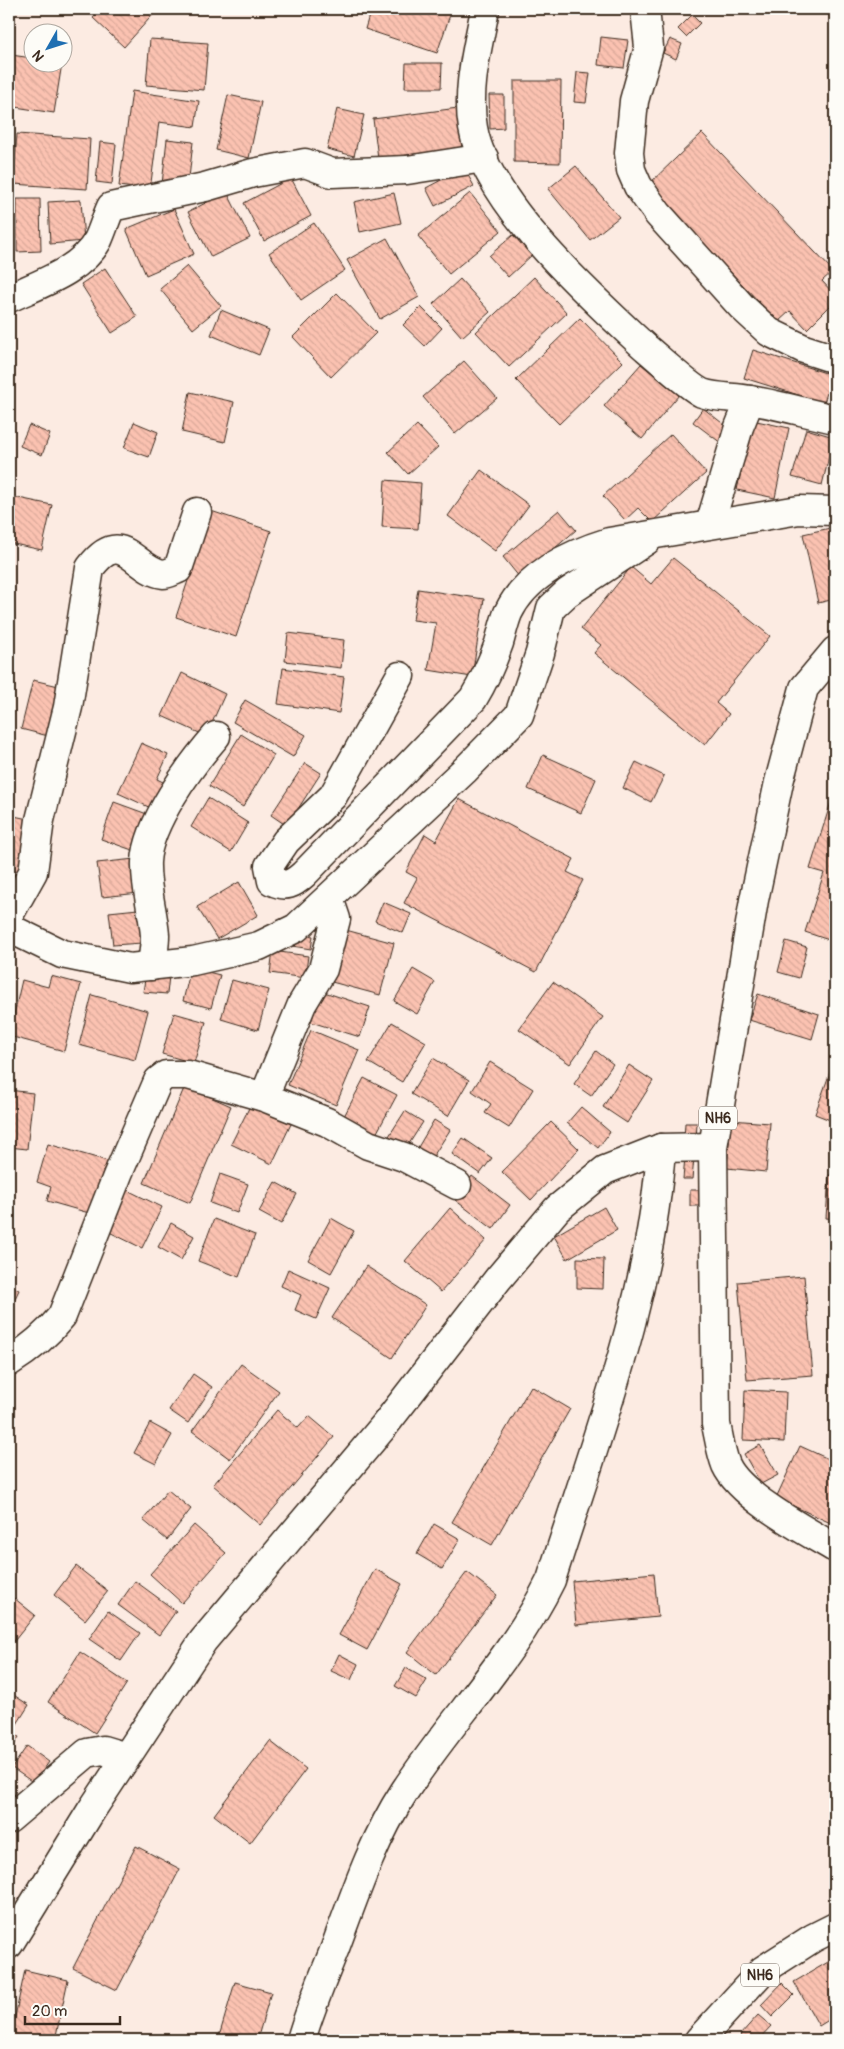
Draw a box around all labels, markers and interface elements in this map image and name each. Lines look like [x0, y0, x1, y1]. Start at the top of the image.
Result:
north arrow [22, 22, 72, 72]
text: N [29, 47, 48, 65]
road number: NH6 [699, 1106, 737, 1130]
road number: NH6 [741, 1964, 779, 1986]
scale bar [25, 1994, 120, 2026]
text: 20 m [32, 2002, 67, 2021]

